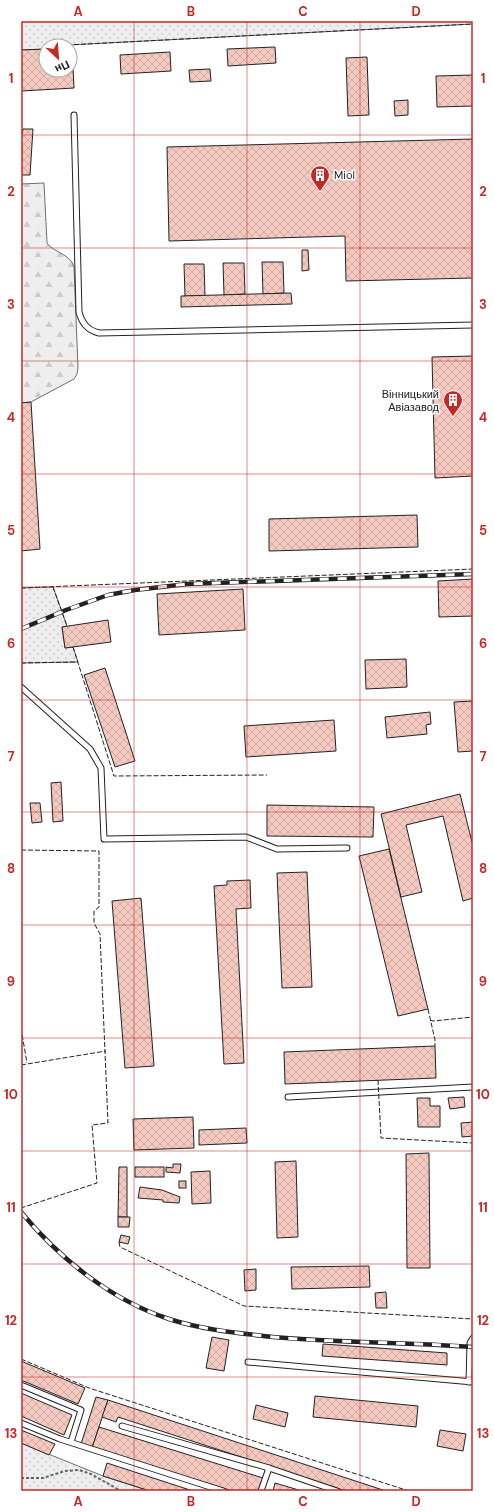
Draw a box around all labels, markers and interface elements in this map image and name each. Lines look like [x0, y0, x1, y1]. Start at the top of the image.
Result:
text: A [73, 3, 83, 20]
text: B [187, 3, 195, 20]
text: C [298, 3, 308, 20]
text: D [411, 3, 421, 20]
north arrow [38, 38, 78, 78]
text: Пн [53, 58, 72, 76]
text: 1 [9, 70, 13, 87]
text: 1 [481, 70, 485, 87]
building icon: Miol [309, 164, 331, 192]
place label: Miol [334, 168, 355, 182]
text: 2 [7, 183, 15, 200]
text: 2 [479, 183, 487, 200]
text: 3 [7, 296, 15, 313]
text: 3 [479, 296, 487, 313]
place label: Вінницький Авіазавод [382, 387, 440, 414]
building icon: Вінницький Авіазавод [442, 389, 464, 417]
text: 4 [7, 409, 15, 426]
text: 4 [479, 409, 487, 426]
text: 5 [7, 522, 15, 539]
text: 5 [479, 522, 487, 539]
text: 6 [7, 635, 15, 652]
text: 6 [479, 635, 487, 652]
text: 7 [8, 748, 15, 765]
text: 7 [480, 748, 487, 765]
text: 8 [7, 860, 15, 877]
text: 8 [479, 860, 487, 877]
text: 9 [7, 973, 15, 990]
text: 9 [479, 973, 487, 990]
text: 10 [4, 1086, 18, 1103]
text: 10 [476, 1086, 490, 1103]
text: 11 [6, 1199, 16, 1216]
text: 11 [478, 1199, 488, 1216]
text: 12 [5, 1312, 17, 1329]
text: 12 [477, 1312, 489, 1329]
text: 13 [5, 1425, 17, 1442]
text: 13 [477, 1425, 489, 1442]
text: A [73, 1493, 83, 1510]
text: B [187, 1493, 195, 1510]
text: C [298, 1493, 308, 1510]
text: D [411, 1493, 421, 1510]

